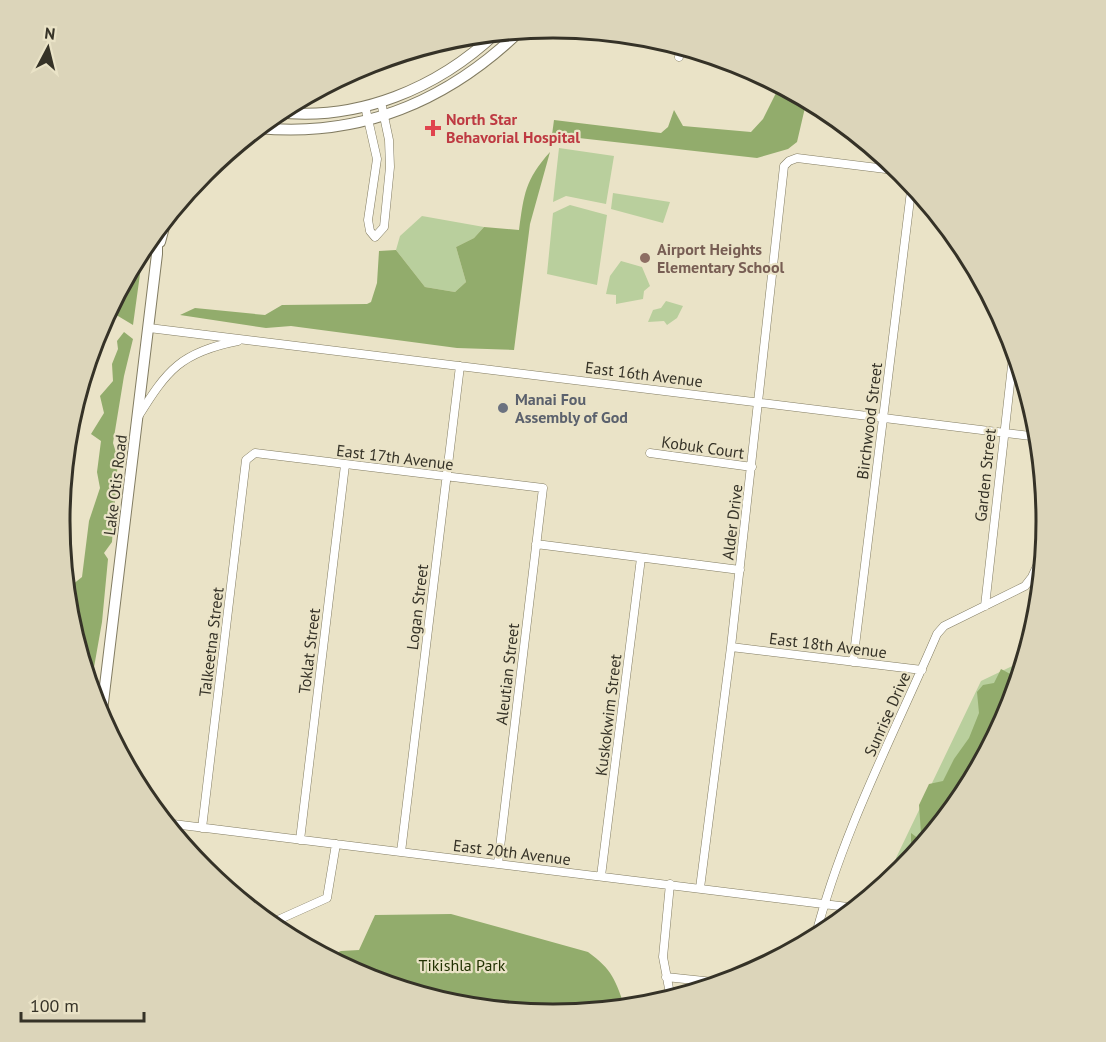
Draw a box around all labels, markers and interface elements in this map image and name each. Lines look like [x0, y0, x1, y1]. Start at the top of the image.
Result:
north arrow [18, 18, 78, 78]
text: N [43, 23, 56, 44]
place label: North Star Behavorial Hospital [446, 109, 580, 147]
marker: North Star Behavorial Hospital [424, 119, 442, 137]
place label: Airport Heights Elementary School [657, 239, 784, 277]
marker: Airport Heights Elementary School [638, 251, 652, 265]
street label: East 16th Avenue [584, 357, 704, 391]
street label: Birchwood Street [852, 361, 886, 481]
place label: Manai Fou Assembly of God [515, 389, 628, 427]
marker: Manai Fou Assembly of God [496, 401, 510, 415]
street label: Garden Street [970, 427, 1000, 523]
street label: Kobuk Court [660, 431, 746, 463]
street label: Lake Otis Road [99, 434, 131, 536]
street label: East 17th Avenue [335, 440, 455, 474]
street label: Alder Drive [717, 483, 747, 561]
street label: Logan Street [402, 562, 432, 651]
street label: Talkeetna Street [194, 585, 228, 698]
street label: Toklat Street [294, 606, 324, 695]
street label: Aleutian Street [491, 621, 523, 726]
street label: East 18th Avenue [768, 628, 888, 662]
street label: Kuskokwim Street [591, 652, 625, 777]
street label: Sunrise Drive [859, 669, 915, 759]
street label: East 20th Avenue [452, 835, 572, 869]
park label: Tikishla Park [419, 955, 506, 975]
scale bar [21, 985, 144, 1023]
text: 100 m [30, 994, 79, 1017]

